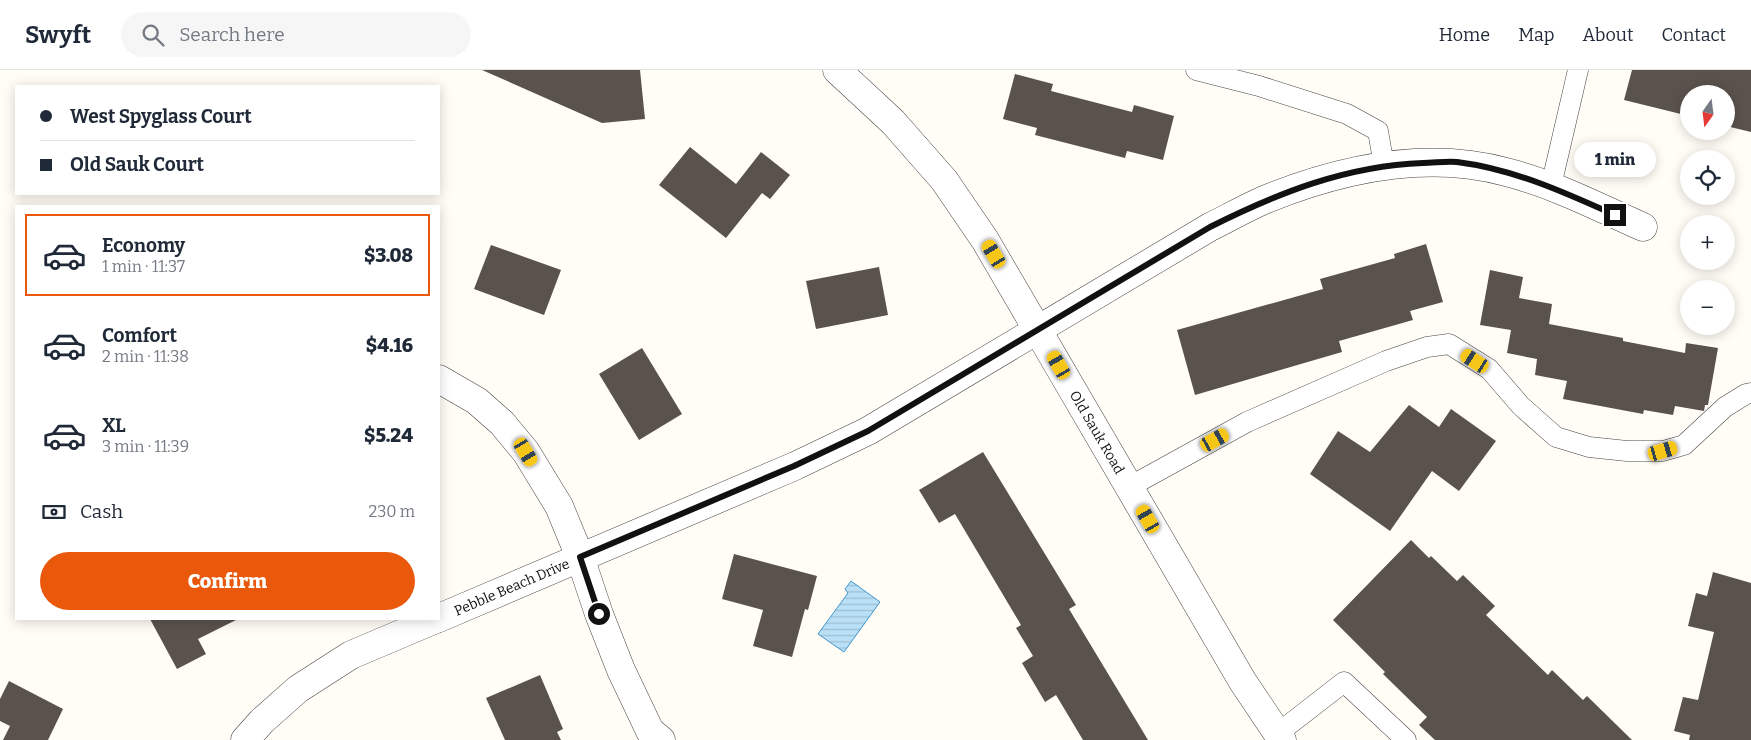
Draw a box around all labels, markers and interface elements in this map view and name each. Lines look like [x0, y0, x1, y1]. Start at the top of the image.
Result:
search box [121, 12, 471, 57]
text: Swyft [25, 21, 91, 49]
icon: search [139, 21, 167, 49]
text: Search here [179, 23, 285, 46]
text: Home [1439, 24, 1490, 46]
text: Map [1518, 24, 1554, 46]
text: About [1582, 24, 1633, 46]
text: Contact [1661, 24, 1726, 46]
north arrow [1680, 85, 1735, 140]
map controls [1680, 85, 1735, 335]
text: West Spyglass Court [70, 105, 252, 128]
callout: 1 min [1574, 142, 1656, 178]
text: 1 min [1595, 150, 1635, 169]
button: locate [1680, 150, 1735, 205]
text: Old Sauk Court [70, 153, 204, 176]
route end [1604, 204, 1626, 226]
button: + [1680, 215, 1735, 270]
icon: car [42, 233, 87, 278]
text: Economy [102, 234, 185, 257]
car [979, 237, 1008, 271]
text: $3.08 [364, 244, 413, 267]
text: 1 min · 11:37 [102, 257, 185, 276]
button: − [1680, 280, 1735, 335]
icon: car [42, 323, 87, 368]
text: Comfort [102, 324, 177, 347]
text: $4.16 [366, 334, 413, 357]
text: 2 min · 11:38 [102, 347, 189, 366]
car [1458, 347, 1491, 375]
car [1045, 348, 1072, 382]
street label: Old Sauk Road [1066, 388, 1128, 477]
icon: car [42, 413, 87, 458]
text: XL [102, 414, 126, 437]
text: $5.24 [364, 424, 413, 447]
car [1198, 426, 1231, 454]
car [511, 435, 540, 469]
text: 3 min · 11:39 [102, 437, 189, 456]
car [1646, 440, 1679, 462]
icon: cash [40, 498, 68, 526]
text: Cash [80, 500, 123, 523]
text: 230 m [368, 502, 415, 521]
car [1134, 502, 1161, 536]
button: Confirm [40, 552, 415, 610]
street label: Pebble Beach Drive [451, 555, 572, 619]
route start [588, 603, 610, 625]

